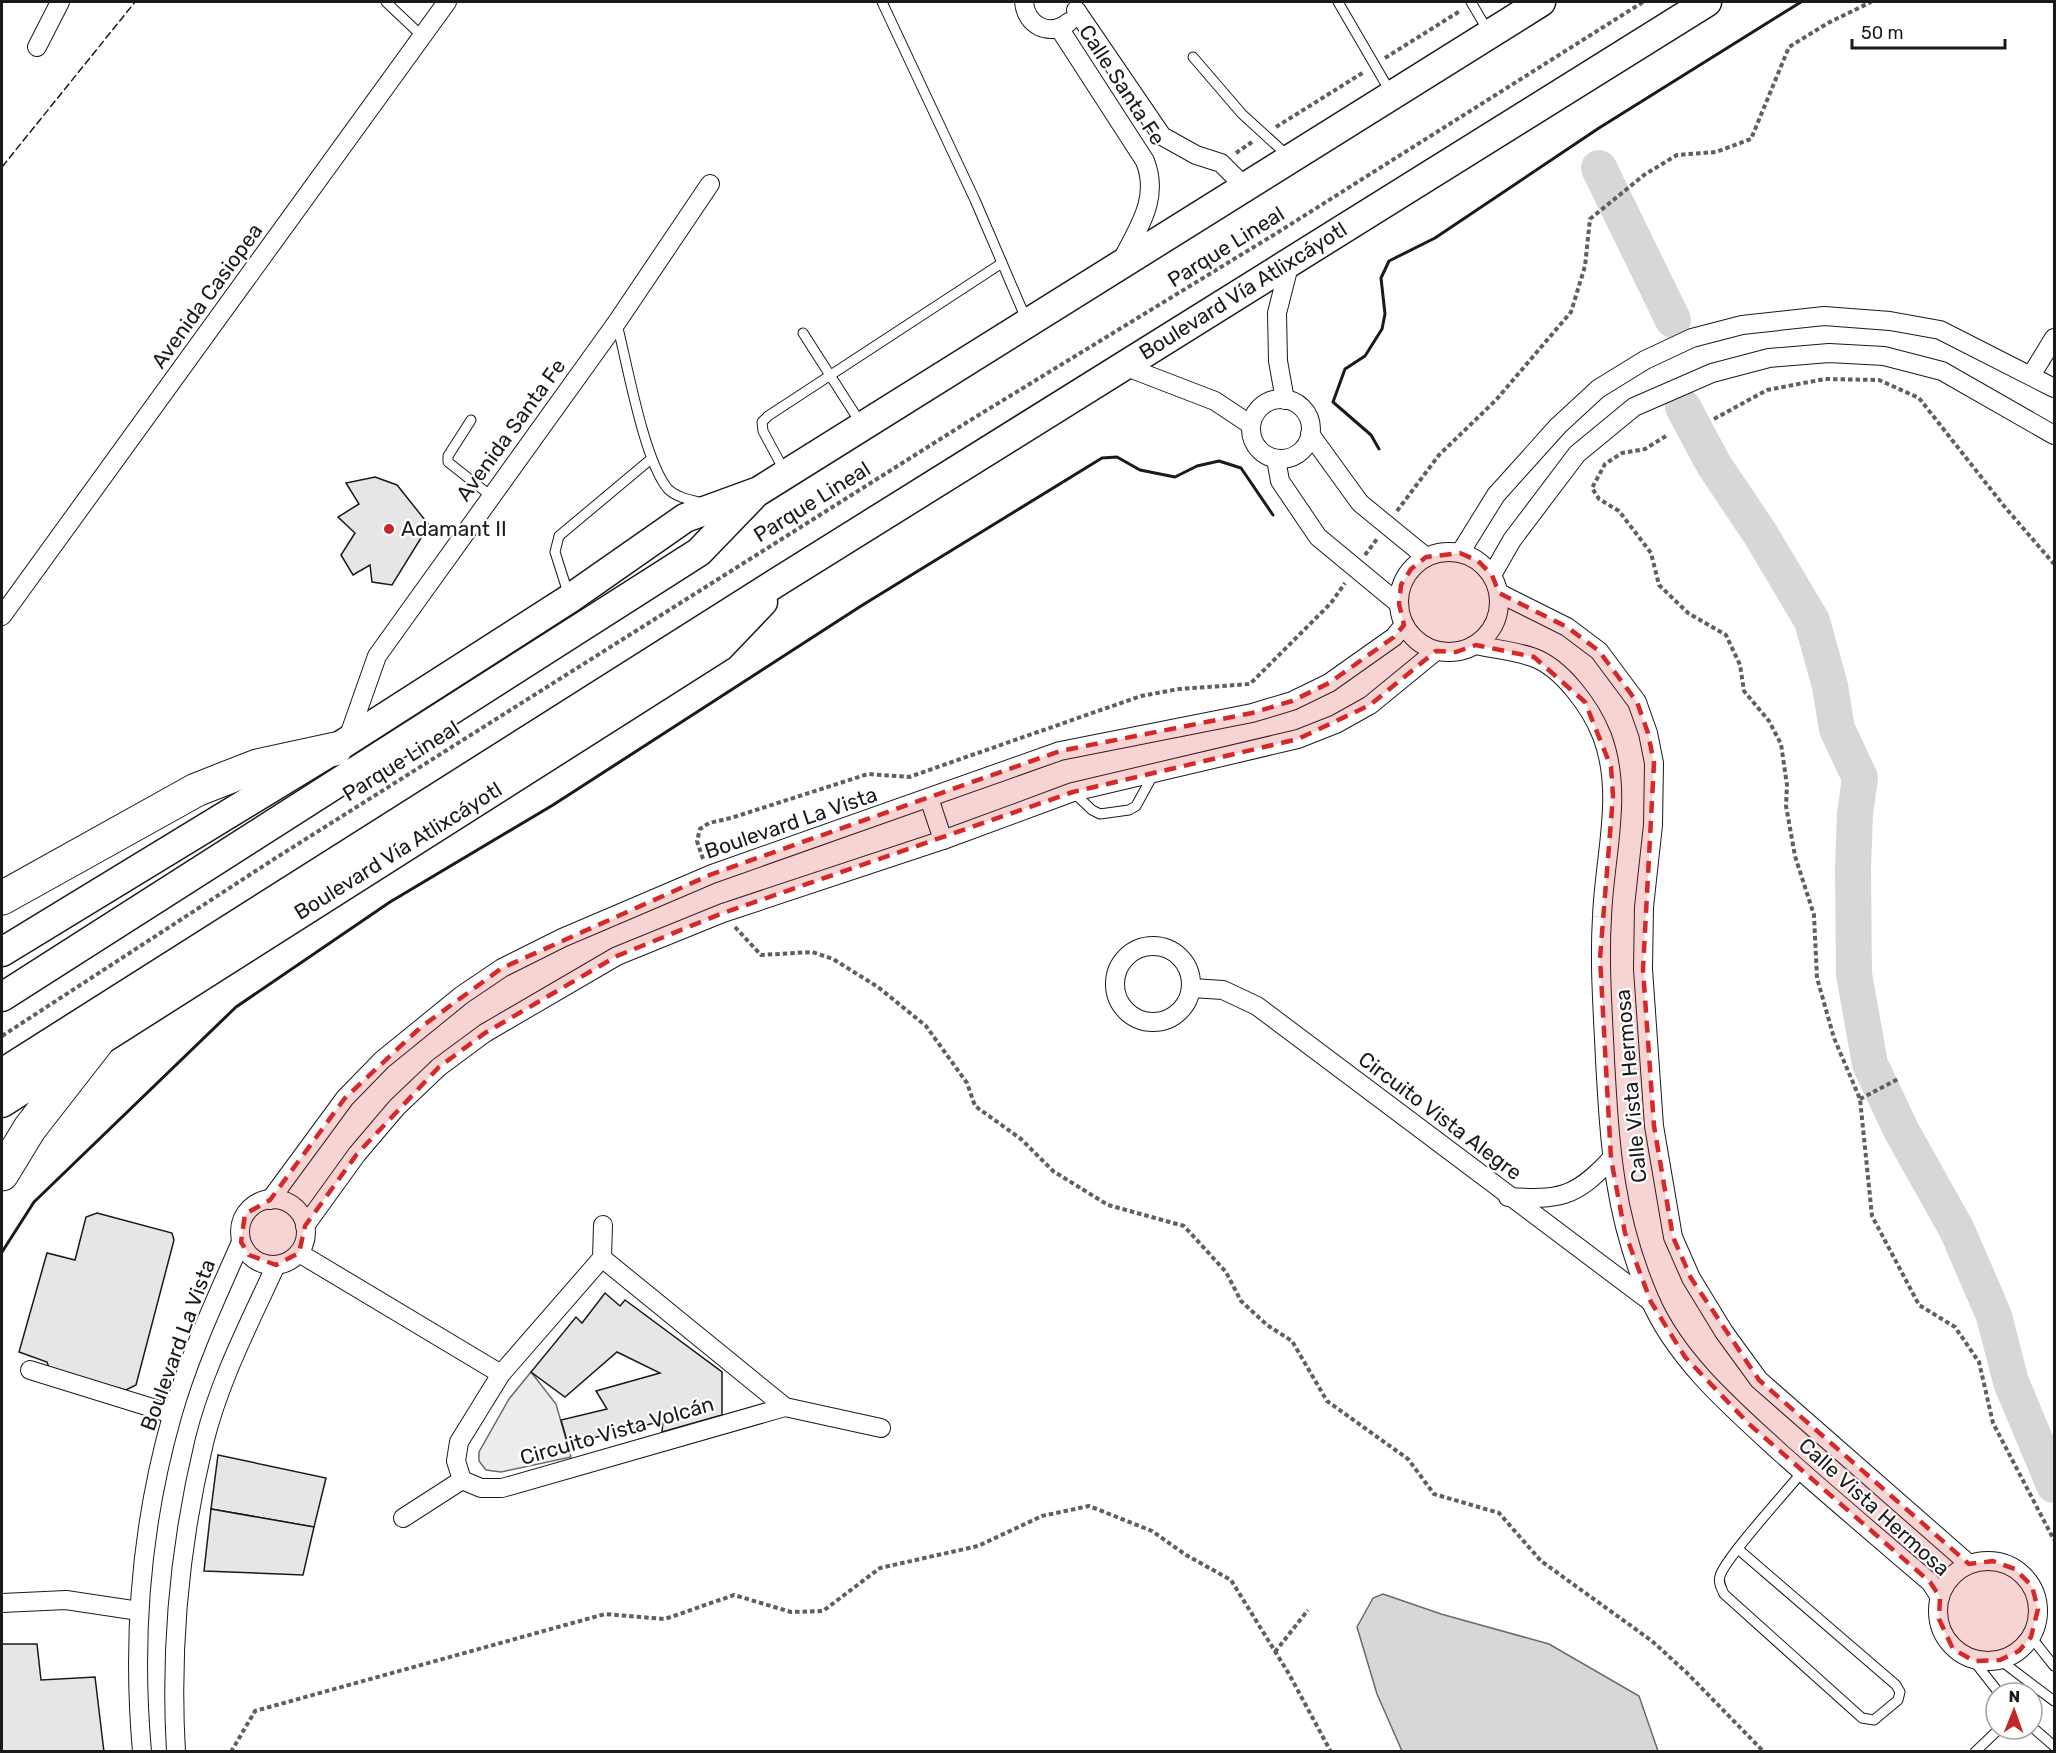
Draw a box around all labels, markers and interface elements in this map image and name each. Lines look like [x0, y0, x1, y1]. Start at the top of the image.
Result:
scale bar [1852, 12, 2005, 50]
street label: Calle Santa Fe [1074, 20, 1171, 150]
text: 50 m [1861, 22, 1904, 44]
street label: Parque Lineal [1163, 201, 1289, 292]
street label: Boulevard Vía Atlixcáyotl [1134, 216, 1351, 365]
street label: Avenida Casiopea [146, 218, 267, 373]
street label: Avenida Santa Fe [451, 354, 571, 506]
street label: Parque Lineal [749, 456, 875, 547]
place label: Adamant II [401, 516, 507, 541]
marker: Adamant II [382, 522, 396, 536]
street label: Parque Lineal [338, 715, 464, 806]
street label: Boulevard Vía Atlixcáyotl [289, 776, 506, 925]
street label: Boulevard La Vista [701, 781, 880, 864]
street label: Calle Vista Hermosa [1610, 988, 1651, 1184]
street label: Circuito Vista Alegre [1354, 1046, 1527, 1185]
street label: Boulevard La Vista [135, 1256, 220, 1434]
street label: Circuito Vista Volcán [517, 1391, 717, 1470]
street label: Calle Vista Hermosa [1794, 1432, 1955, 1581]
north arrow [1984, 1681, 2044, 1741]
text: N [2008, 1687, 2020, 1706]

